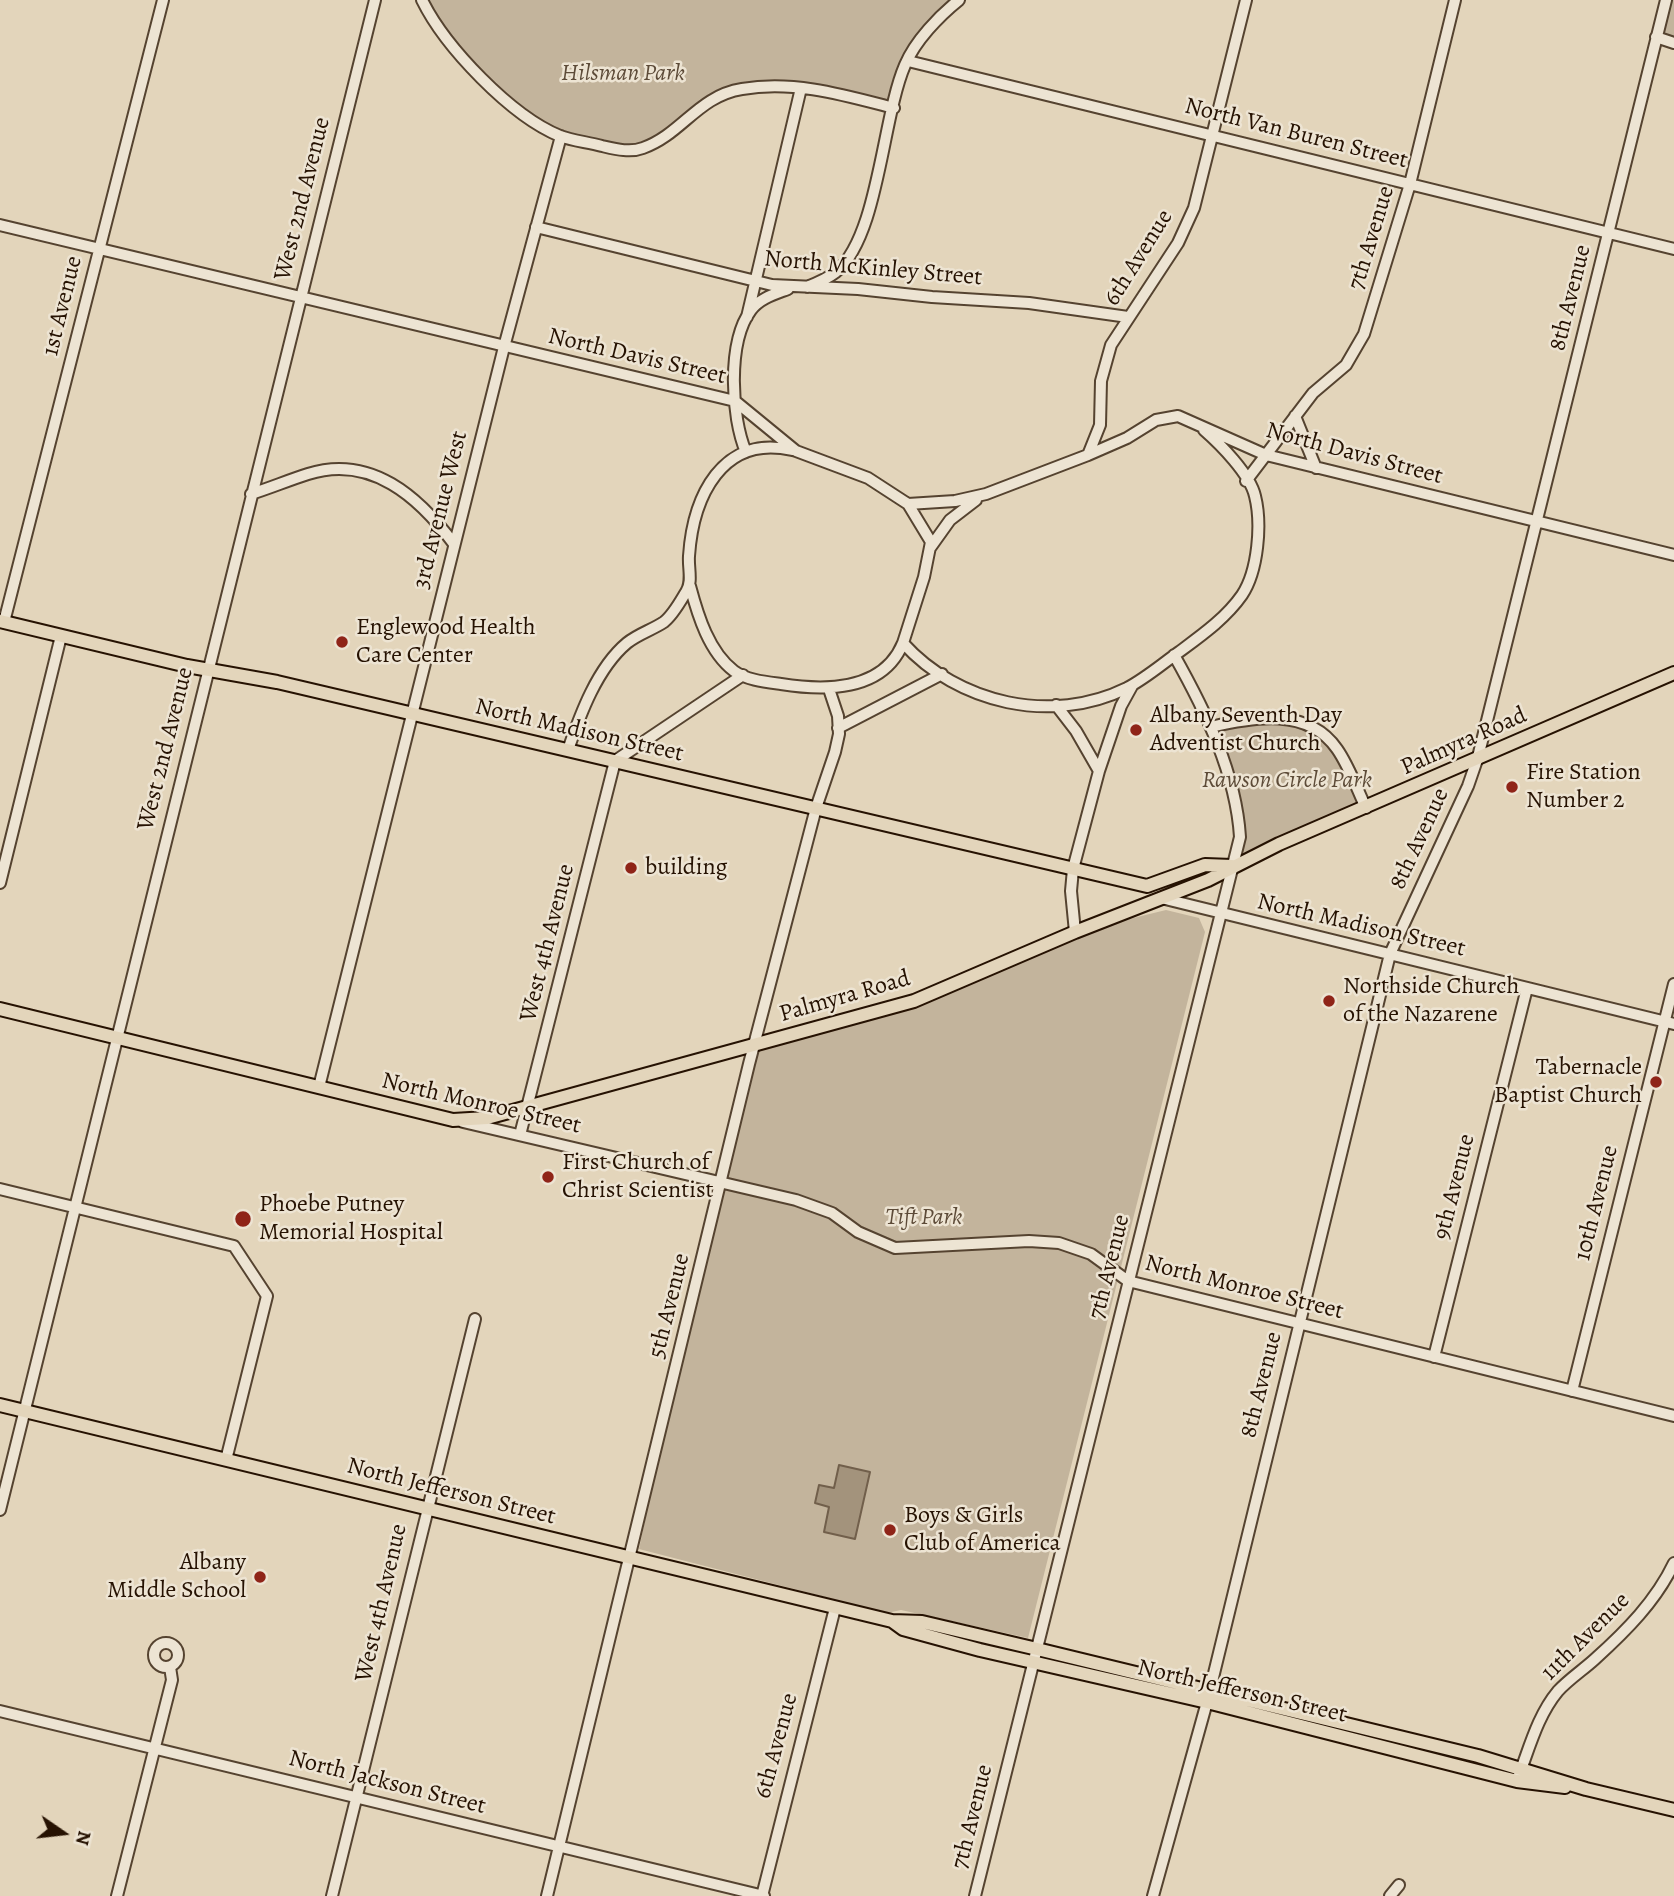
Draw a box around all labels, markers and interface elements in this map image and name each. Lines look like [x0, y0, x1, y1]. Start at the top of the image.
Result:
park label: Hilsman Park [561, 60, 685, 88]
street label: North Van Buren Street [1181, 92, 1411, 176]
street label: West 2nd Avenue [269, 114, 337, 284]
street label: 7th Avenue [1343, 183, 1401, 293]
street label: 6th Avenue [1098, 205, 1180, 311]
street label: 8th Avenue [1544, 242, 1598, 354]
street label: North McKinley Street [763, 245, 983, 293]
street label: 1st Avenue [37, 253, 89, 359]
street label: North Davis Street [545, 323, 729, 391]
street label: North Davis Street [1262, 417, 1446, 491]
street label: 3rd Avenue West [407, 428, 475, 592]
place label: Englewood Health Care Center [356, 614, 535, 670]
marker: Englewood Health Care Center [334, 634, 350, 650]
street label: West 2nd Avenue [132, 664, 200, 834]
street label: North Madison Street [472, 693, 686, 769]
street label: Palmyra Road [1397, 701, 1531, 783]
place label: Albany Seventh Day Adventist Church [1150, 702, 1342, 758]
marker: Albany Seventh Day Adventist Church [1128, 722, 1144, 738]
place label: Fire Station Number 2 [1526, 759, 1641, 815]
park label: Rawson Circle Park [1202, 767, 1372, 795]
marker: Fire Station Number 2 [1504, 779, 1520, 795]
street label: 8th Avenue [1384, 784, 1456, 894]
place label: building [645, 854, 728, 882]
marker: building [623, 860, 639, 876]
street label: West 4th Avenue [514, 861, 582, 1025]
street label: North Madison Street [1254, 888, 1468, 964]
street label: Palmyra Road [776, 965, 914, 1029]
place label: Northside Church of the Nazarene [1343, 973, 1519, 1029]
marker: Northside Church of the Nazarene [1321, 993, 1337, 1009]
place label: Tabernacle Baptist Church [1494, 1054, 1642, 1110]
street label: North Monroe Street [378, 1067, 584, 1141]
marker: Tabernacle Baptist Church [1648, 1074, 1664, 1090]
street label: 9th Avenue [1428, 1131, 1482, 1243]
street label: 10th Avenue [1569, 1142, 1625, 1264]
place label: First Church of Christ Scientist [562, 1149, 713, 1205]
marker: First Church of Christ Scientist [540, 1169, 556, 1185]
place label: Phoebe Putney Memorial Hospital [259, 1191, 443, 1247]
park label: Tift Park [886, 1204, 962, 1232]
marker: Phoebe Putney Memorial Hospital [233, 1209, 253, 1229]
street label: 7th Avenue [1083, 1212, 1137, 1322]
street label: North Monroe Street [1142, 1249, 1346, 1327]
street label: 5th Avenue [643, 1250, 697, 1362]
street label: 8th Avenue [1235, 1329, 1289, 1441]
street label: North Jefferson Street [344, 1452, 558, 1532]
place label: Boys & Girls Club of America [904, 1502, 1061, 1558]
street label: West 4th Avenue [350, 1521, 414, 1685]
marker: Boys & Girls Club of America [882, 1522, 898, 1538]
place label: Albany Middle School [107, 1549, 246, 1605]
marker: Albany Middle School [252, 1569, 268, 1585]
street label: 11th Avenue [1536, 1587, 1636, 1687]
street label: North Jefferson Street [1134, 1654, 1350, 1730]
street label: 6th Avenue [749, 1690, 805, 1802]
street label: North Jackson Street [285, 1745, 489, 1821]
street label: 7th Avenue [946, 1762, 1000, 1872]
north arrow [28, 1798, 98, 1868]
text: N [69, 1828, 98, 1848]

